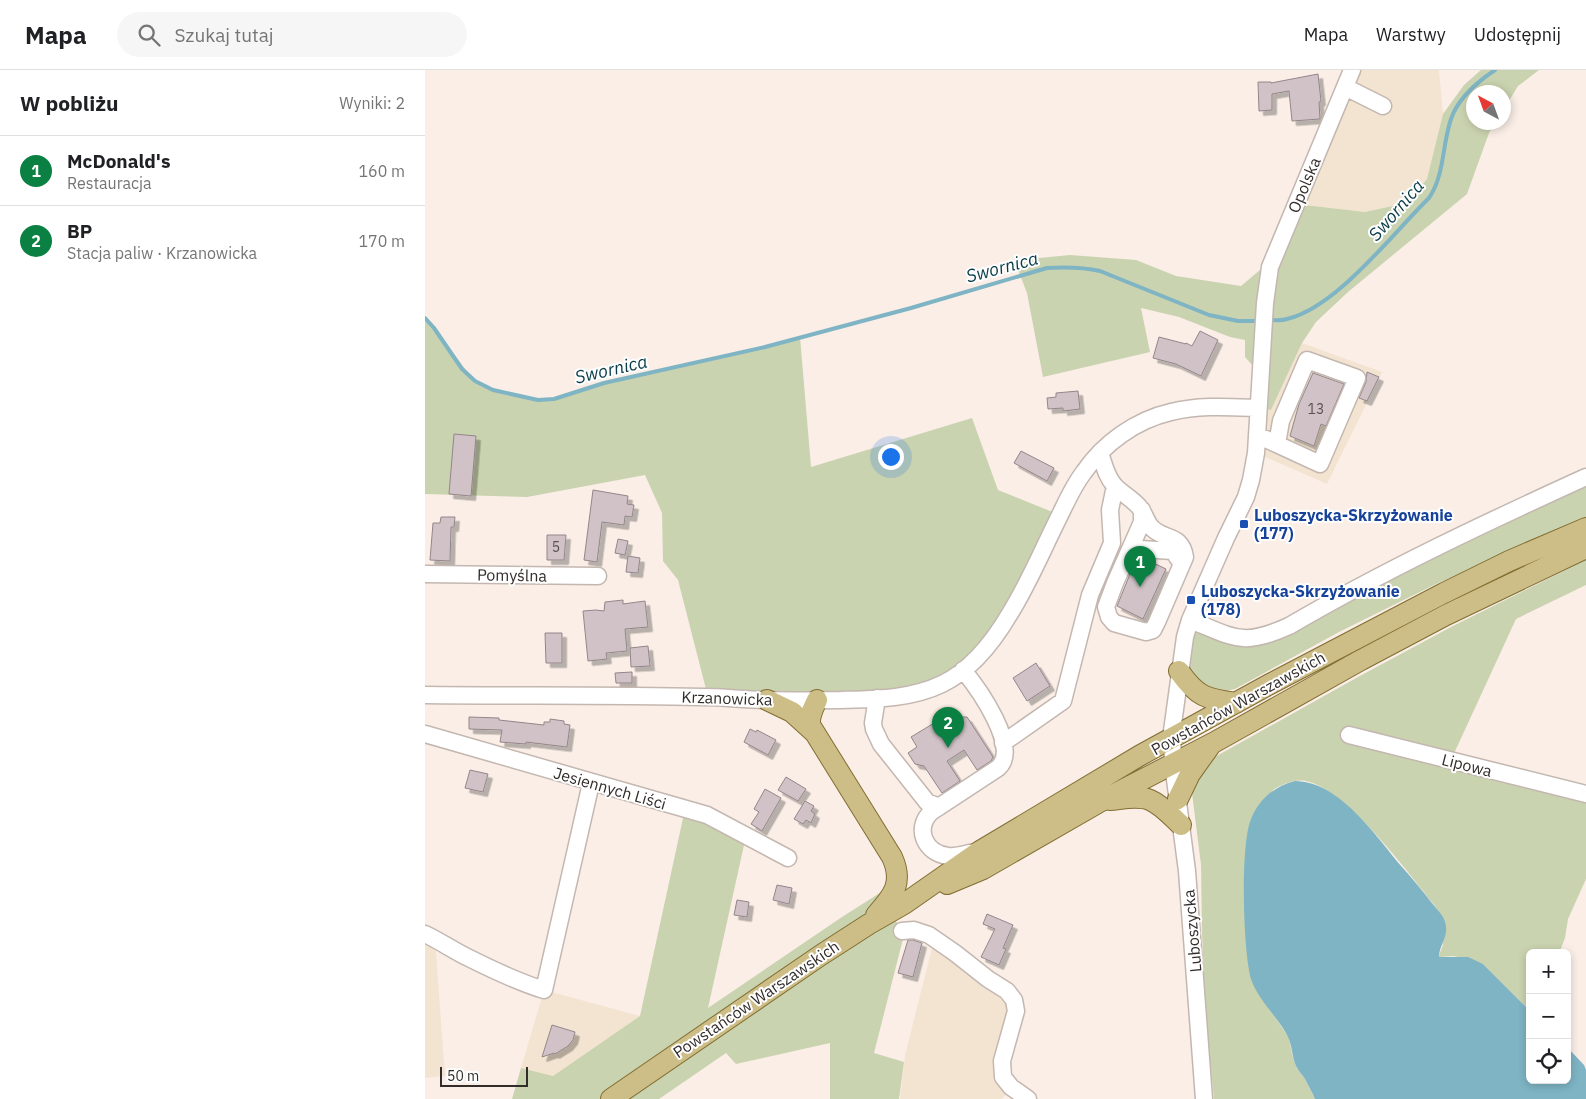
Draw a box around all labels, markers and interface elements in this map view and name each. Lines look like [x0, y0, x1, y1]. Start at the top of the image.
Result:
search box [117, 12, 467, 57]
text: Mapa [25, 19, 87, 51]
icon: search [135, 21, 163, 49]
text: Szukaj tutaj [175, 23, 274, 47]
text: Mapa [1304, 23, 1348, 46]
text: Warstwy [1376, 23, 1446, 46]
text: Udostępnij [1474, 23, 1561, 46]
north arrow [1466, 85, 1511, 130]
text: W pobliżu [20, 89, 119, 117]
text: Wyniki: 2 [339, 93, 405, 113]
text: McDonald's [67, 149, 170, 173]
street label: Opolska [1283, 154, 1325, 216]
text: 1 [31, 161, 41, 181]
text: 160 m [358, 161, 405, 181]
text: Restauracja [67, 173, 152, 193]
water label: Swornica [1363, 175, 1429, 245]
text: BP [67, 219, 92, 243]
text: 2 [31, 231, 41, 251]
text: 170 m [358, 231, 405, 251]
text: Stacja paliw · Krzanowicka [67, 243, 257, 263]
water label: Swornica [963, 246, 1041, 288]
water label: Swornica [572, 349, 650, 389]
house number: 13 [1308, 400, 1324, 418]
your location [878, 444, 904, 470]
place label: Luboszycka-Skrzyżowanie (177) [1254, 505, 1453, 543]
marker: Luboszycka-Skrzyżowanie (177) [1238, 518, 1250, 530]
house number: 5 [552, 538, 560, 556]
pin: 1 [1124, 546, 1156, 587]
street label: Pomyślna [477, 564, 548, 586]
place label: Luboszycka-Skrzyżowanie (178) [1201, 581, 1400, 619]
marker: Luboszycka-Skrzyżowanie (178) [1185, 594, 1197, 606]
street label: Powstańców Warszawskich [1147, 647, 1329, 759]
street label: Krzanowicka [681, 686, 773, 710]
pin: 2 [932, 707, 964, 748]
street label: Lipowa [1440, 749, 1495, 781]
street label: Jesiennych Liści [551, 762, 669, 814]
street label: Luboszycka [1178, 888, 1206, 973]
street label: Powstańców Warszawskich [669, 936, 843, 1062]
map controls [1526, 949, 1571, 1084]
button: + [1526, 949, 1571, 994]
button: − [1526, 994, 1571, 1039]
button: locate [1526, 1039, 1571, 1084]
scale bar [440, 1064, 527, 1087]
text: 50 m [447, 1067, 479, 1085]

